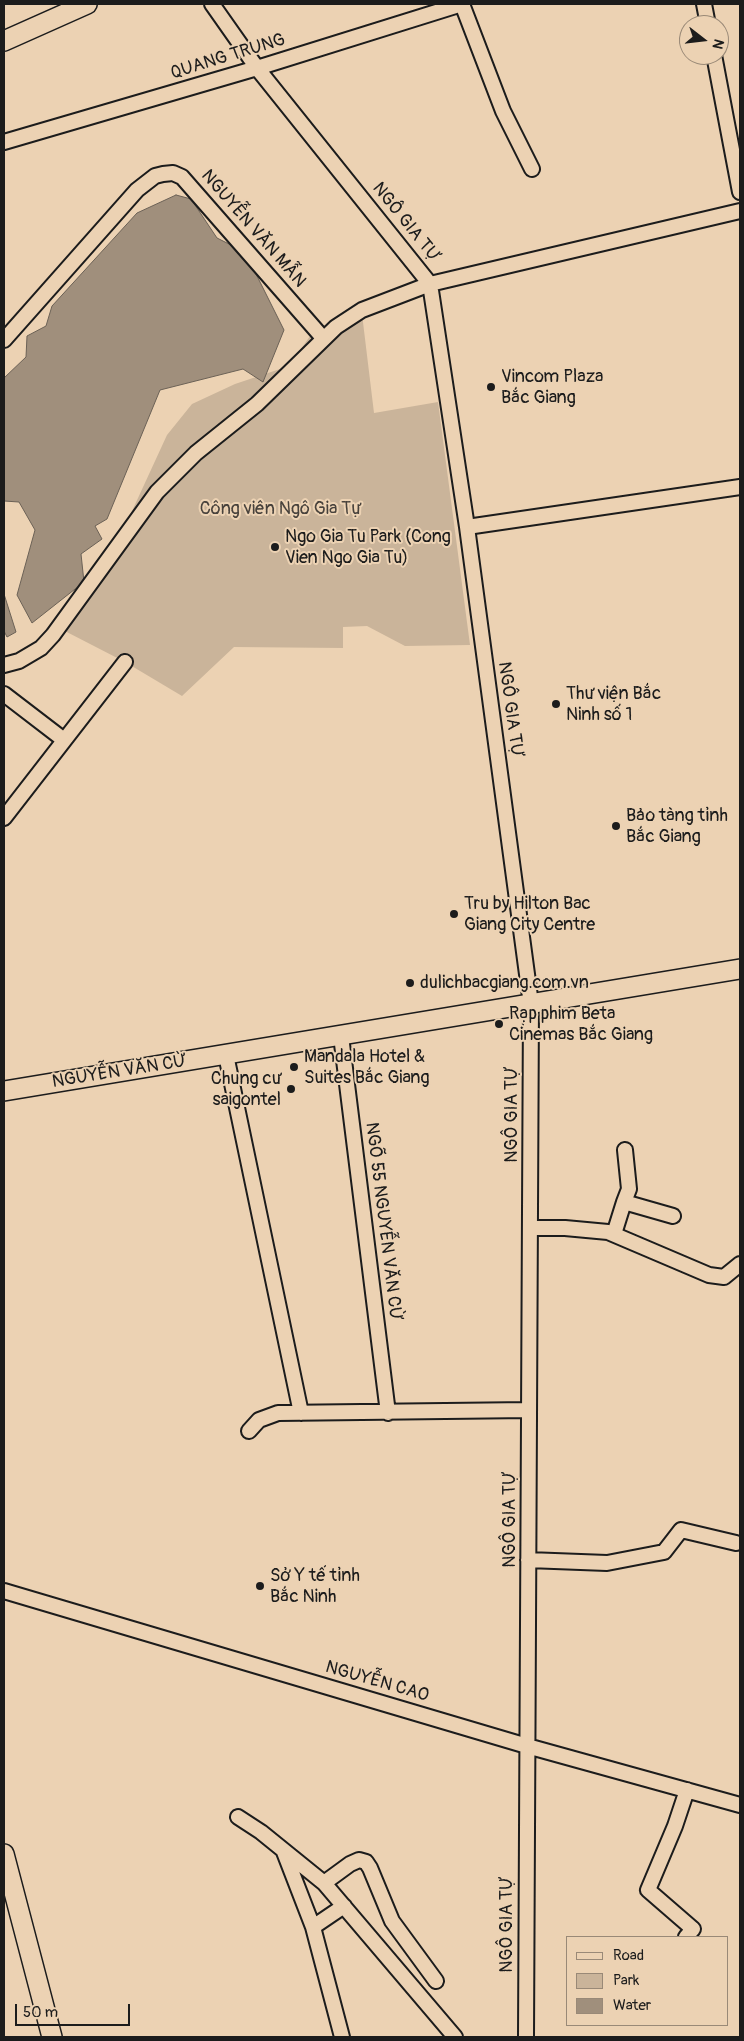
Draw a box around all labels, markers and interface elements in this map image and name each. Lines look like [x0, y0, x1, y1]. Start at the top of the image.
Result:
north arrow [679, 15, 729, 65]
street label: QUANG TRUNG [168, 29, 288, 85]
text: N [708, 37, 727, 51]
street label: NGUYỄN VĂN MẪN [196, 166, 310, 292]
street label: NGÔ GIA TỰ [367, 178, 445, 268]
place label: Vincom Plaza Bắc Giang [501, 366, 603, 408]
marker: Vincom Plaza Bắc Giang [485, 381, 497, 393]
park label: Công viên Ngô Gia Tự [200, 498, 362, 520]
place label: Ngo Gia Tu Park (Cong Vien Ngo Gia Tu) [285, 526, 451, 568]
marker: Ngo Gia Tu Park (Cong Vien Ngo Gia Tu) [269, 541, 281, 553]
street label: NGÔ GIA TỰ [493, 660, 527, 760]
place label: Thư viện Bắc Ninh số 1 [566, 683, 661, 726]
marker: Thư viện Bắc Ninh số 1 [550, 698, 562, 710]
place label: Bảo tàng tỉnh Bắc Giang [626, 805, 728, 848]
marker: Bảo tàng tỉnh Bắc Giang [610, 820, 622, 832]
place label: Tru by Hilton Bac Giang City Centre [464, 893, 595, 936]
marker: Tru by Hilton Bac Giang City Centre [448, 908, 460, 920]
place label: dulichbacgiang.com.vn [420, 972, 589, 994]
marker: dulichbacgiang.com.vn [404, 977, 416, 989]
place label: Rạp phim Beta Cinemas Bắc Giang [509, 1003, 653, 1046]
marker: Rạp phim Beta Cinemas Bắc Giang [493, 1018, 505, 1030]
place label: Mandala Hotel & Suites Bắc Giang [304, 1046, 430, 1088]
street label: NGUYỄN VĂN CỪ [51, 1051, 189, 1093]
marker: Mandala Hotel & Suites Bắc Giang [288, 1061, 300, 1073]
street label: NGÔ GIA TỰ [501, 1065, 523, 1163]
place label: Chung cư saigontel [211, 1068, 281, 1110]
marker: Chung cư saigontel [285, 1083, 297, 1095]
street label: NGÕ 55 NGUYỄN VĂN CỪ [360, 1121, 406, 1323]
street label: NGÔ GIA TỰ [499, 1470, 521, 1568]
place label: Sở Y tế tỉnh Bắc Ninh [270, 1565, 360, 1608]
marker: Sở Y tế tỉnh Bắc Ninh [254, 1580, 266, 1592]
street label: NGUYỄN CAO [323, 1657, 431, 1707]
street label: NGÔ GIA TỰ [496, 1875, 518, 1973]
legend [566, 1936, 729, 2026]
text: Road [613, 1946, 644, 1965]
text: Park [613, 1971, 639, 1990]
scale bar [18, 1994, 132, 2026]
text: Water [613, 1996, 651, 2015]
text: 50 m [23, 2003, 58, 2022]

